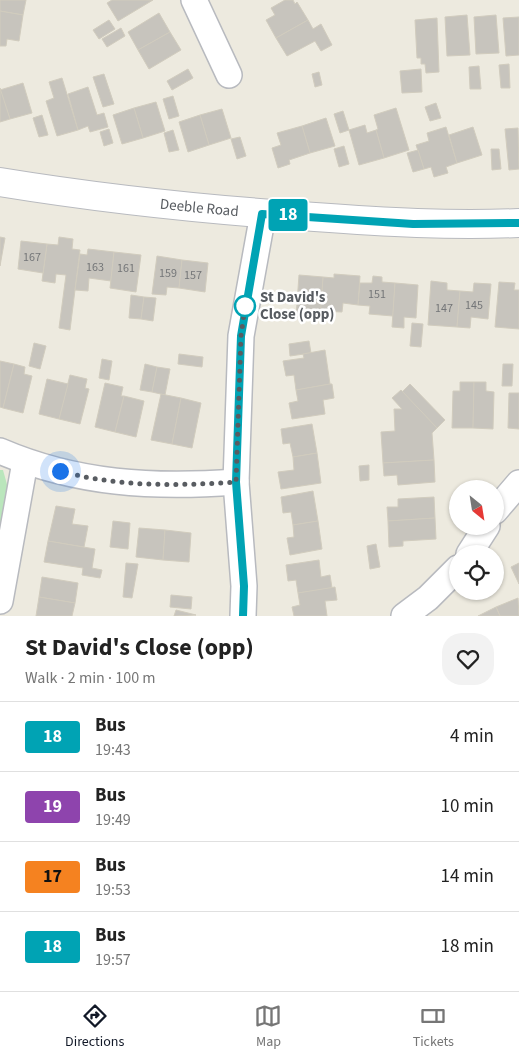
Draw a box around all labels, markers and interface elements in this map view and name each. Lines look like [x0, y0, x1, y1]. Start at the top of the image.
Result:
street label: Deeble Road [159, 194, 240, 222]
line badge: 18 [266, 199, 310, 231]
text: 18 [278, 202, 298, 227]
house number: 167 [23, 249, 41, 266]
house number: 163 [86, 259, 104, 276]
house number: 161 [117, 260, 135, 277]
house number: 159 [159, 265, 177, 282]
house number: 157 [184, 267, 202, 284]
house number: 151 [368, 286, 386, 303]
place label: St David's Close (opp) [260, 287, 335, 325]
marker: St David's Close (opp) [234, 295, 256, 317]
house number: 145 [465, 297, 483, 314]
house number: 147 [435, 300, 453, 317]
your location [48, 459, 73, 484]
north arrow [449, 480, 504, 535]
map controls [449, 480, 504, 600]
button: locate [449, 545, 504, 600]
text: St David's Close (opp) [25, 630, 254, 665]
button: heart [442, 633, 494, 685]
text: Walk · 2 min · 100 m [25, 667, 156, 689]
text: Bus [95, 712, 126, 739]
text: 4 min [450, 723, 494, 750]
text: 18 [43, 724, 62, 749]
text: 19:43 [95, 739, 131, 761]
text: Bus [95, 782, 126, 809]
text: 10 min [440, 793, 494, 820]
text: 19 [43, 794, 62, 819]
text: 19:49 [95, 809, 131, 831]
text: Bus [95, 852, 126, 879]
text: 14 min [440, 863, 494, 890]
text: 17 [43, 864, 62, 889]
text: 19:53 [95, 879, 131, 901]
text: Bus [95, 922, 126, 949]
text: 18 min [440, 933, 494, 960]
text: 18 [43, 934, 62, 959]
text: 19:57 [95, 949, 131, 971]
tab: Directions [65, 1002, 124, 1052]
tab: Map [254, 1002, 282, 1052]
tab: Tickets [413, 1002, 454, 1052]

